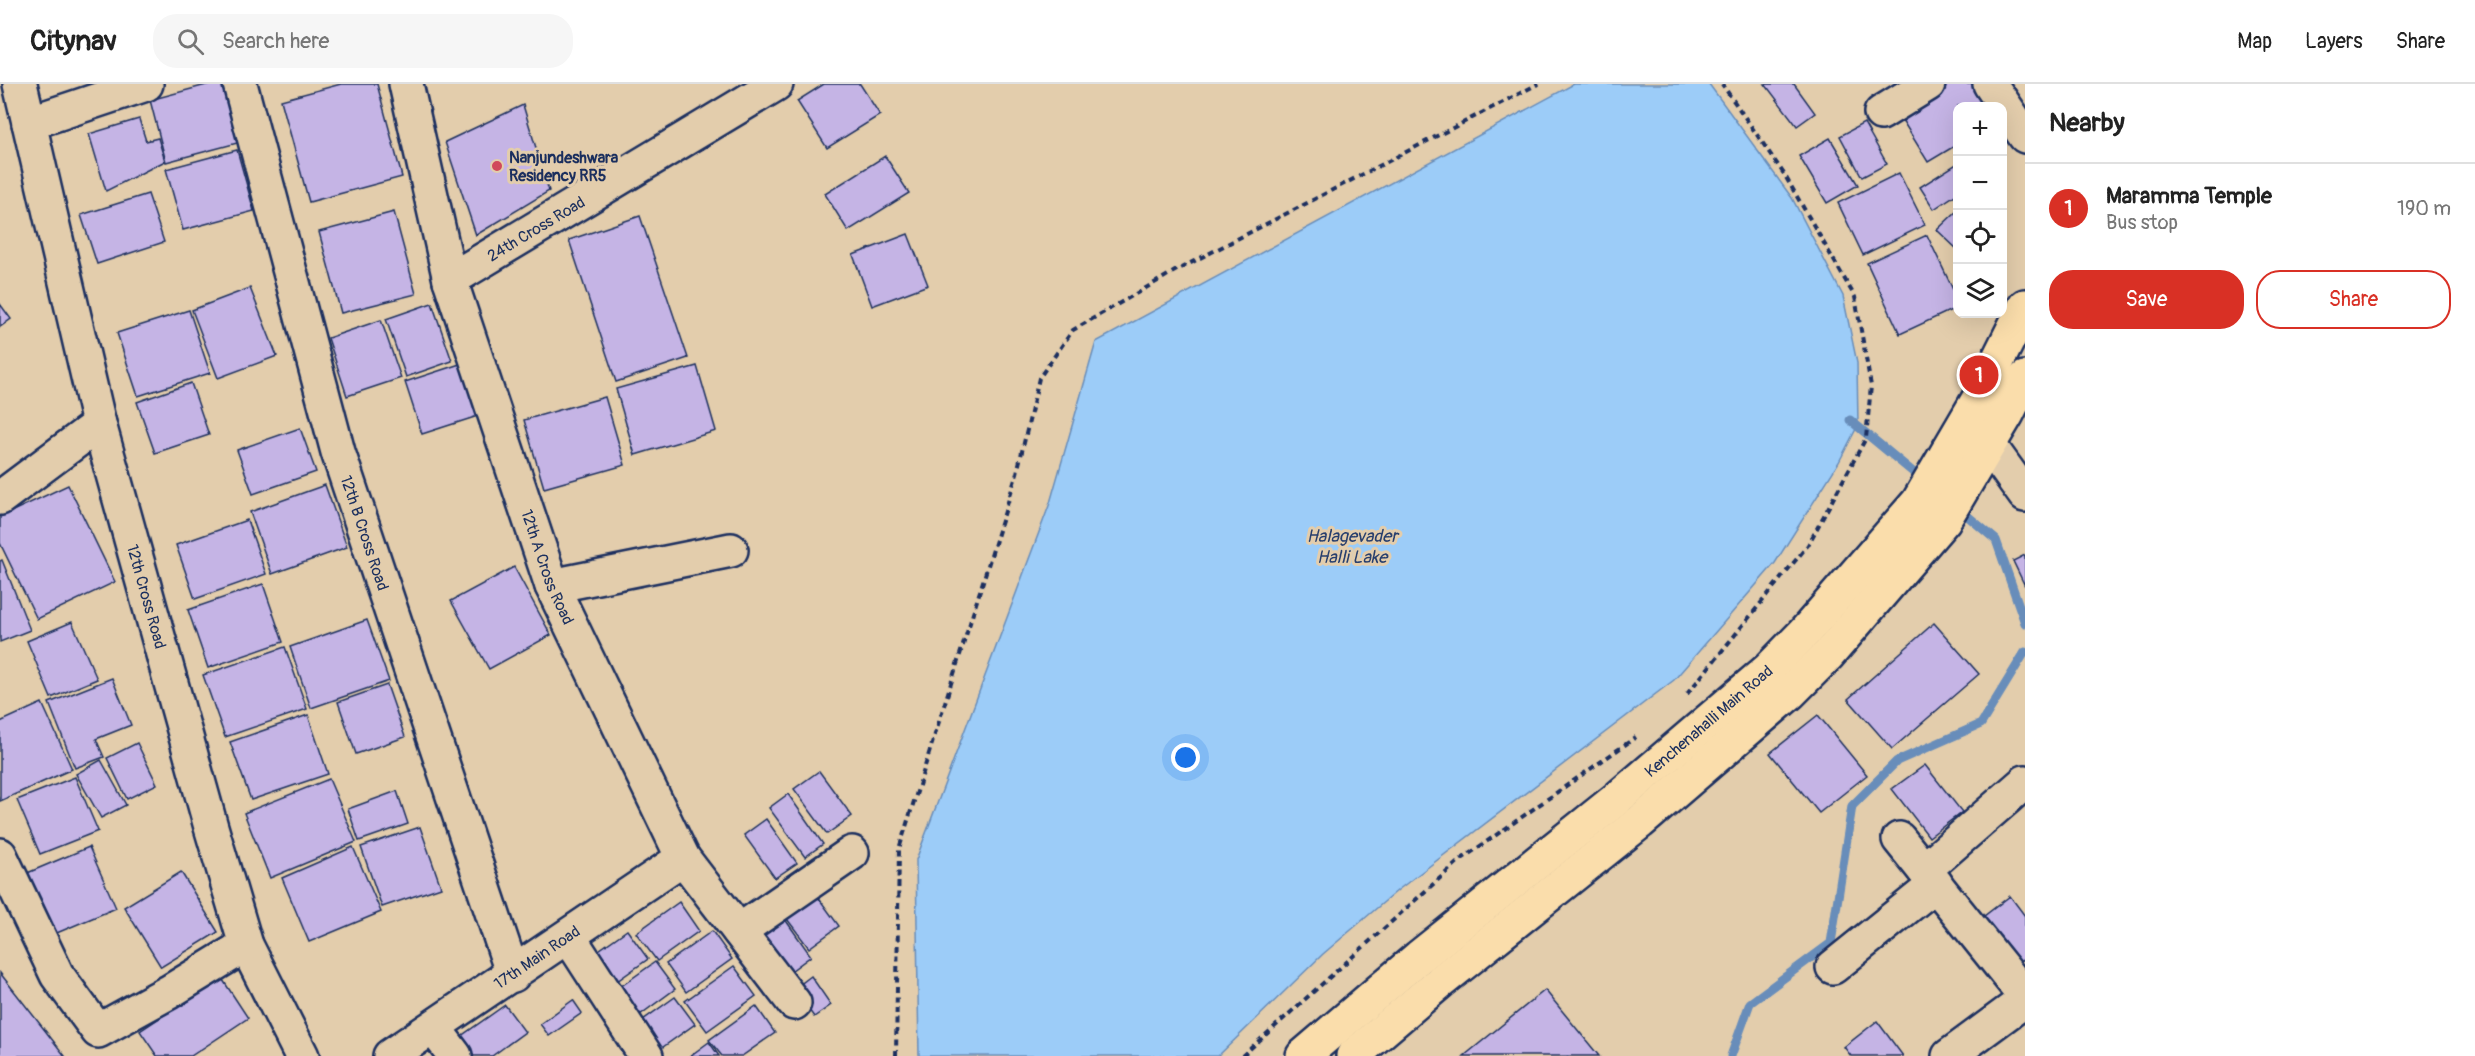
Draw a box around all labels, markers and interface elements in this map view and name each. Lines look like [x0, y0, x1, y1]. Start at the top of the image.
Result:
search box [153, 14, 573, 68]
text: Citynav [30, 24, 117, 59]
icon: search [174, 25, 207, 58]
text: Search here [222, 27, 329, 55]
text: Map [2237, 28, 2272, 55]
text: Layers [2305, 28, 2363, 55]
text: Share [2396, 28, 2445, 55]
map controls [1953, 102, 2007, 318]
button: + [1953, 102, 2007, 156]
text: Nearby [2049, 107, 2125, 139]
place label: Nanjundeshwara Residency RR5 [509, 148, 619, 186]
button: − [1953, 156, 2007, 210]
marker: Nanjundeshwara Residency RR5 [490, 159, 504, 173]
text: Maramma Temple [2106, 182, 2272, 210]
street label: 24th Cross Road [484, 192, 589, 266]
text: 1 [2065, 196, 2072, 221]
text: 190 m [2397, 196, 2451, 221]
button: locate [1953, 210, 2007, 264]
text: Bus stop [2106, 210, 2178, 235]
button: layers [1953, 264, 2007, 318]
button: Save [2049, 270, 2244, 329]
button: Share [2256, 270, 2451, 329]
pin: 1 [1960, 352, 1998, 398]
street label: 12th B Cross Road [336, 473, 393, 593]
street label: 12th A Cross Road [516, 507, 578, 628]
water label: Halagevader Halli Lake [1306, 525, 1400, 569]
street label: 12th Cross Road [122, 542, 170, 651]
street label: Kenchenahalli Main Road [1641, 661, 1777, 782]
your location [1171, 743, 1200, 772]
street label: 17th Main Road [490, 922, 584, 994]

